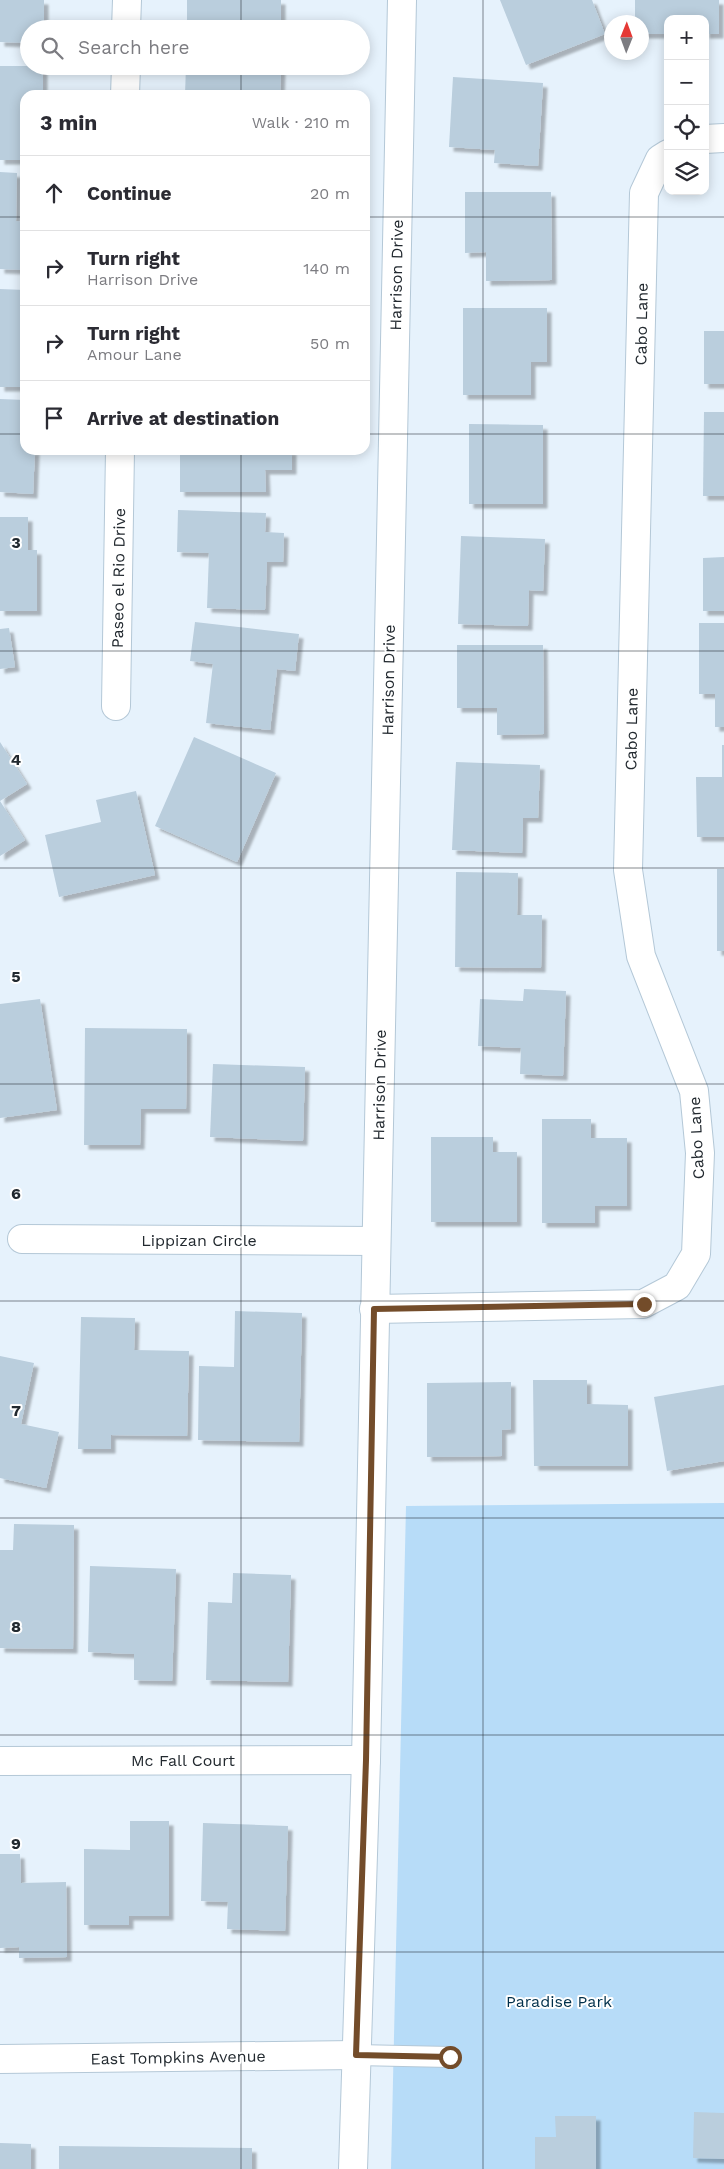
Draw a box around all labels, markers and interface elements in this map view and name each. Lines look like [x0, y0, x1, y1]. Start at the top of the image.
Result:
north arrow [604, 15, 649, 60]
map controls [664, 15, 709, 195]
button: + [664, 15, 709, 60]
search box [20, 20, 370, 75]
icon: search [38, 34, 66, 62]
text: Search here [78, 36, 189, 59]
button: − [664, 60, 709, 105]
button: locate [664, 105, 709, 150]
text: 3 min [40, 110, 97, 135]
text: Walk · 210 m [252, 113, 350, 132]
button: layers [664, 150, 709, 195]
icon: ahead [40, 179, 68, 207]
text: Continue [87, 182, 171, 205]
text: 20 m [310, 184, 350, 203]
street label: Harrison Drive [386, 219, 407, 331]
text: Turn right [87, 247, 180, 270]
icon: right [40, 254, 68, 282]
text: 140 m [303, 259, 350, 278]
text: Harrison Drive [87, 270, 198, 289]
street label: Cabo Lane [631, 282, 652, 366]
text: Turn right [87, 322, 180, 345]
icon: right [40, 329, 68, 357]
text: 50 m [310, 334, 350, 353]
text: Amour Lane [87, 345, 182, 364]
icon: arrive [40, 404, 68, 432]
text: Arrive at destination [87, 407, 279, 430]
street label: Paseo el Rio Drive [108, 508, 129, 648]
text: 3 [11, 533, 21, 552]
street label: Harrison Drive [378, 624, 399, 736]
street label: Cabo Lane [621, 687, 642, 771]
text: 4 [11, 750, 21, 769]
text: 5 [11, 967, 21, 986]
street label: Harrison Drive [369, 1029, 390, 1141]
street label: Cabo Lane [685, 1096, 708, 1180]
text: 6 [11, 1184, 21, 1203]
street label: Lippizan Circle [141, 1231, 257, 1250]
route end [633, 1293, 656, 1316]
text: 7 [11, 1401, 21, 1420]
text: 8 [11, 1617, 21, 1636]
street label: Mc Fall Court [131, 1751, 235, 1770]
text: 9 [11, 1834, 21, 1853]
park label: Paradise Park [506, 1992, 612, 2011]
street label: East Tompkins Avenue [90, 2046, 266, 2069]
route start [439, 2046, 462, 2069]

